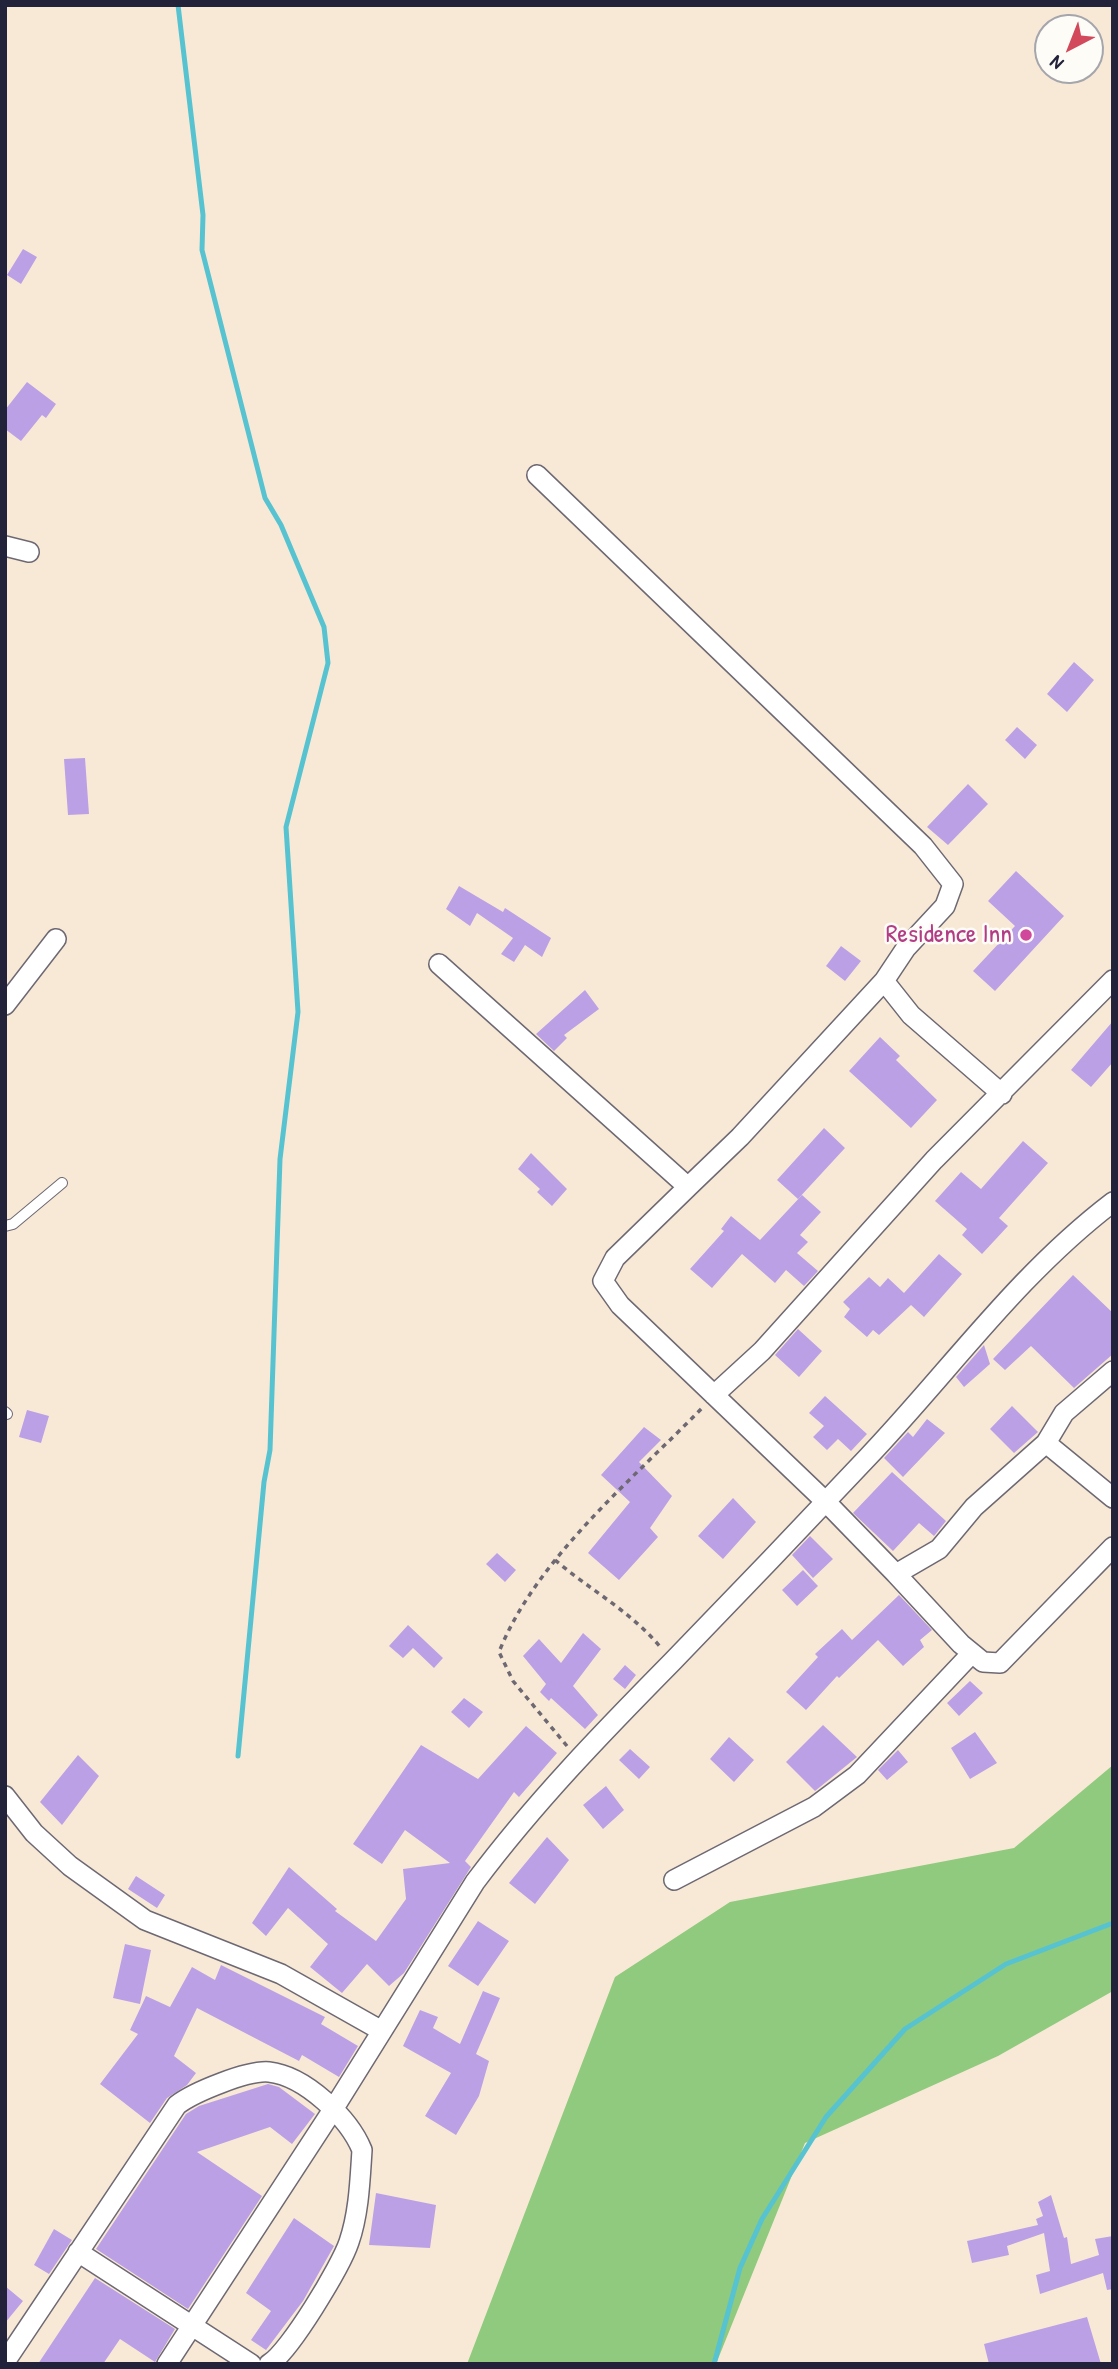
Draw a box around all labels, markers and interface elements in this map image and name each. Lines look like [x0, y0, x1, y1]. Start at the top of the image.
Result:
north arrow [1034, 14, 1104, 84]
text: N [1044, 50, 1069, 76]
place label: Residence Inn [886, 919, 1012, 951]
marker: Residence Inn [1018, 927, 1034, 943]

